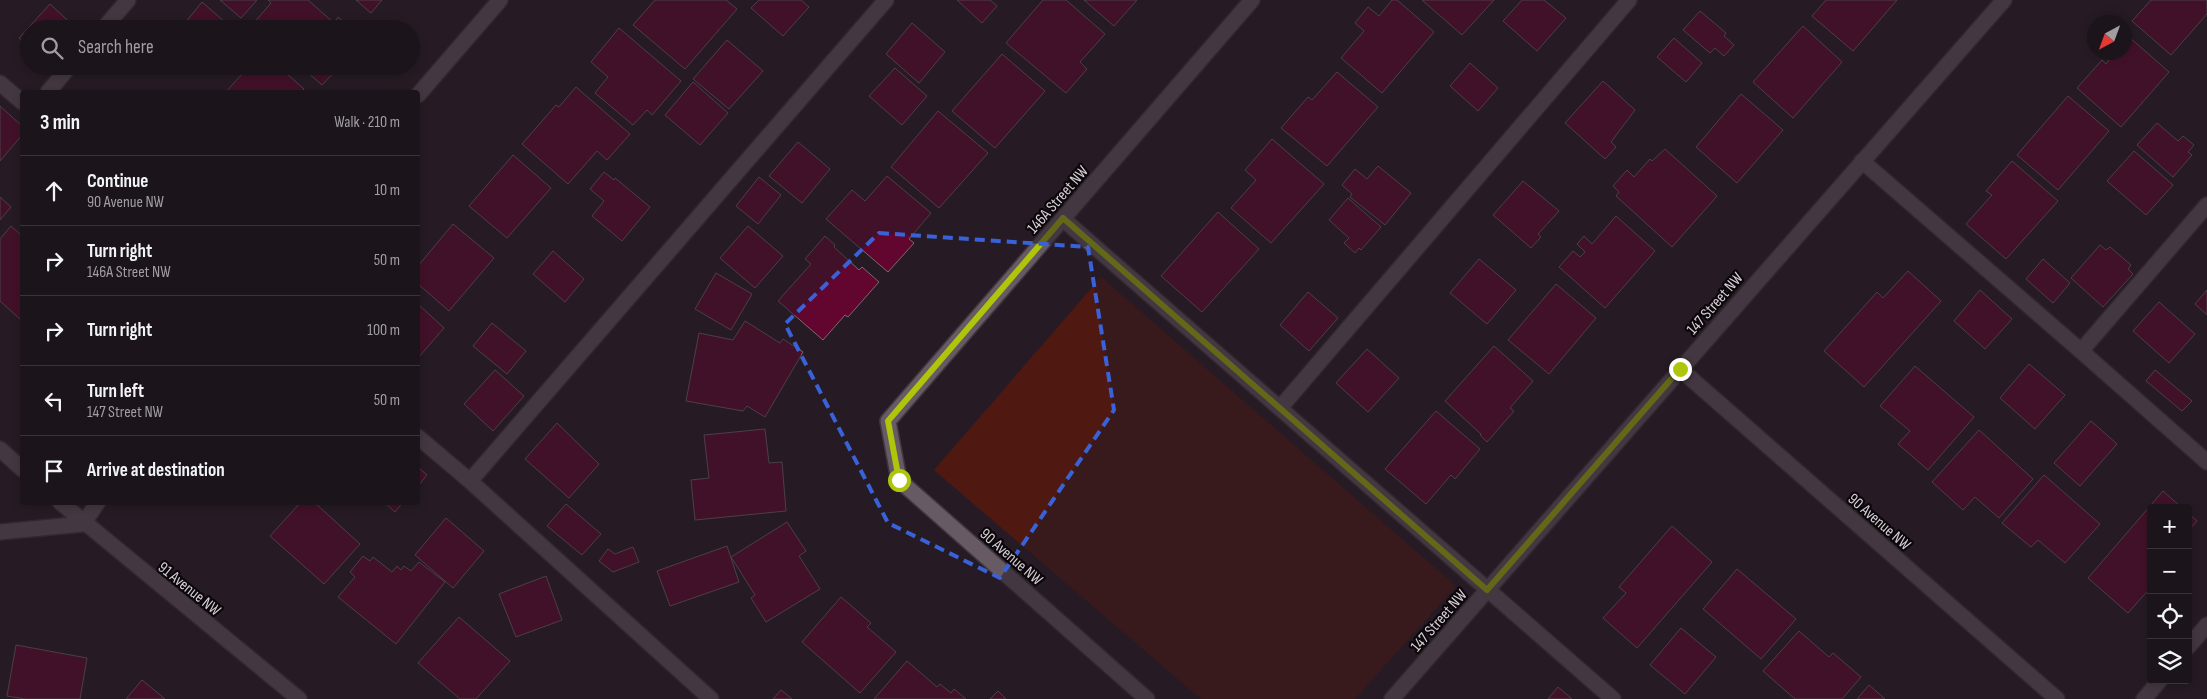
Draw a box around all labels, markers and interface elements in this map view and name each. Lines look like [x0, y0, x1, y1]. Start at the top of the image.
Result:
north arrow [2087, 15, 2132, 60]
search box [20, 20, 420, 75]
icon: search [38, 34, 66, 62]
text: Search here [78, 36, 154, 59]
text: 3 min [40, 110, 80, 135]
text: Walk · 210 m [334, 113, 400, 132]
street label: 146A Street NW [1024, 162, 1093, 238]
text: Continue [87, 170, 148, 193]
icon: ahead [40, 177, 68, 205]
text: 10 m [374, 181, 400, 200]
text: 90 Avenue NW [87, 193, 164, 212]
text: Turn right [87, 240, 152, 263]
icon: right [40, 247, 68, 275]
text: 50 m [374, 251, 400, 270]
text: 146A Street NW [87, 263, 171, 282]
street label: 147 Street NW [1683, 269, 1748, 339]
icon: right [40, 317, 68, 345]
text: Turn right [87, 319, 152, 342]
text: 100 m [367, 321, 400, 340]
route end [1669, 358, 1692, 381]
text: Turn left [87, 380, 144, 403]
icon: left [40, 387, 68, 415]
text: 50 m [374, 391, 400, 410]
text: 147 Street NW [87, 403, 163, 422]
icon: arrive [40, 457, 68, 485]
text: Arrive at destination [87, 459, 225, 482]
route start [888, 469, 911, 492]
street label: 90 Avenue NW [1844, 490, 1915, 555]
map controls [2147, 504, 2192, 684]
button: + [2147, 504, 2192, 549]
street label: 90 Avenue NW [976, 525, 1047, 590]
button: − [2147, 549, 2192, 594]
street label: 91 Avenue NW [154, 558, 225, 621]
street label: 147 Street NW [1407, 586, 1472, 656]
button: locate [2147, 594, 2192, 639]
button: layers [2147, 639, 2192, 684]

